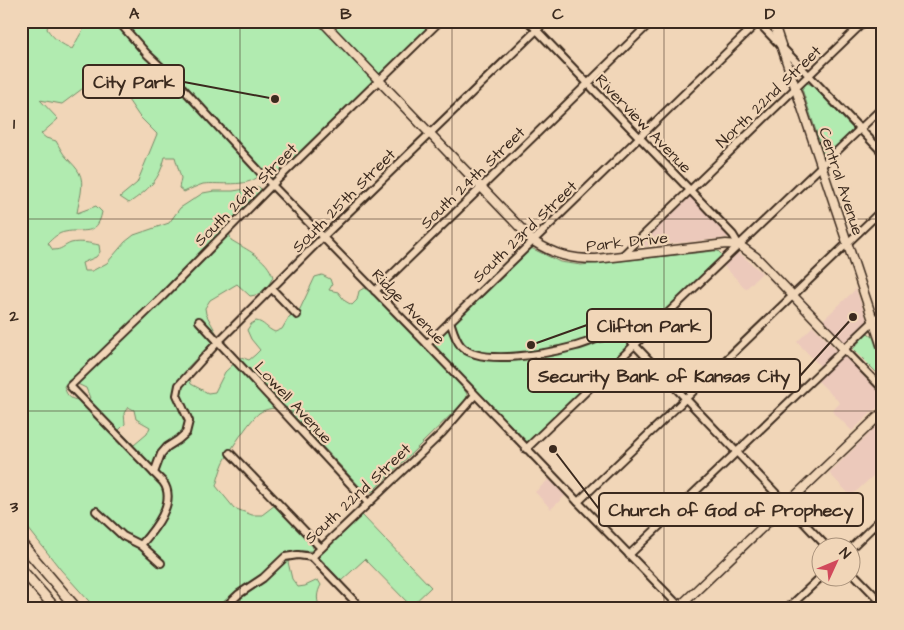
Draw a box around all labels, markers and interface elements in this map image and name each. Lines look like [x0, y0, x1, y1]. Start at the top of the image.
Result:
text: A [129, 3, 140, 25]
text: B [340, 3, 352, 25]
text: C [552, 3, 564, 25]
text: D [765, 3, 776, 25]
street label: North 22nd Street [711, 40, 827, 153]
callout: City Park [83, 65, 184, 98]
street label: Riverview Avenue [590, 69, 697, 178]
text: City Park [93, 70, 176, 96]
text: 1 [13, 113, 16, 135]
street label: South 24th Street [415, 121, 530, 234]
street label: Central Avenue [813, 124, 869, 238]
street label: South 26th Street [189, 138, 302, 251]
street label: South 25th Street [287, 143, 401, 258]
street label: South 23rd Street [467, 175, 582, 288]
street label: Park Drive [585, 227, 669, 257]
street label: Ridge Avenue [366, 264, 450, 350]
text: 2 [8, 305, 19, 327]
callout: Clifton Park [587, 309, 711, 342]
text: Clifton Park [597, 314, 702, 339]
street label: Lowell Avenue [249, 357, 337, 449]
callout: Security Bank of Kansas City [528, 359, 800, 392]
text: Security Bank of Kansas City [537, 364, 790, 390]
street label: South 22nd Street [300, 438, 416, 549]
callout: Church of God of Prophecy [599, 493, 863, 526]
text: 3 [9, 496, 19, 518]
text: Church of God of Prophecy [609, 498, 854, 524]
north arrow [812, 538, 862, 588]
text: N [834, 544, 855, 564]

